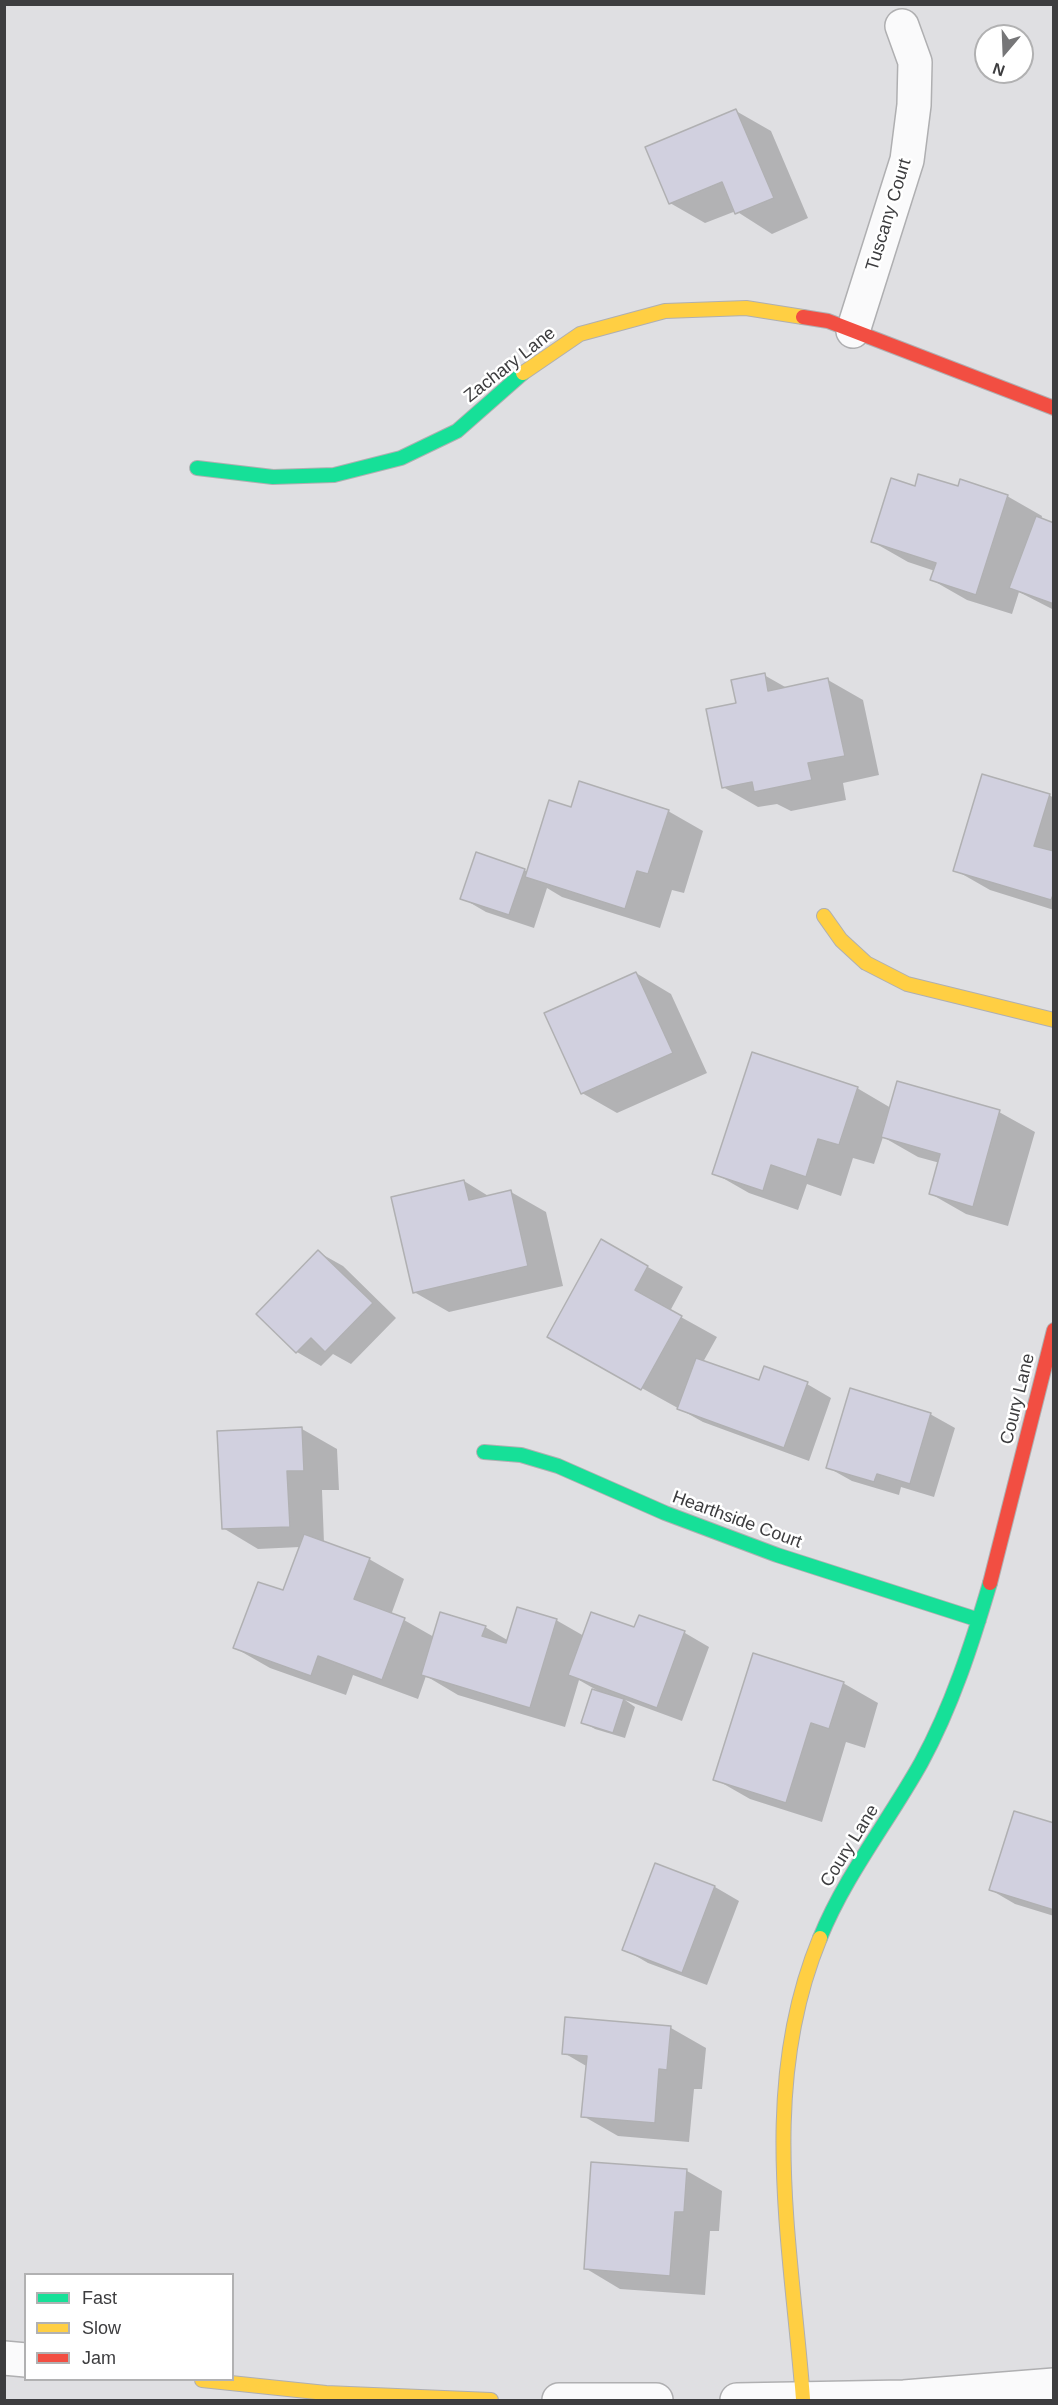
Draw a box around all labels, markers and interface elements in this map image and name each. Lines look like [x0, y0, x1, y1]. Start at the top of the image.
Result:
north arrow [974, 24, 1034, 84]
text: N [990, 60, 1007, 80]
street label: Tuscany Court [862, 156, 916, 274]
street label: Zachary Lane [460, 323, 560, 407]
street label: Coury Lane [996, 1351, 1040, 1447]
street label: Hearthside Court [669, 1487, 805, 1553]
street label: Coury Lane [816, 1801, 884, 1891]
legend [24, 2273, 234, 2381]
text: Fast [82, 2288, 117, 2308]
text: Slow [82, 2318, 121, 2338]
text: Jam [82, 2348, 116, 2368]

